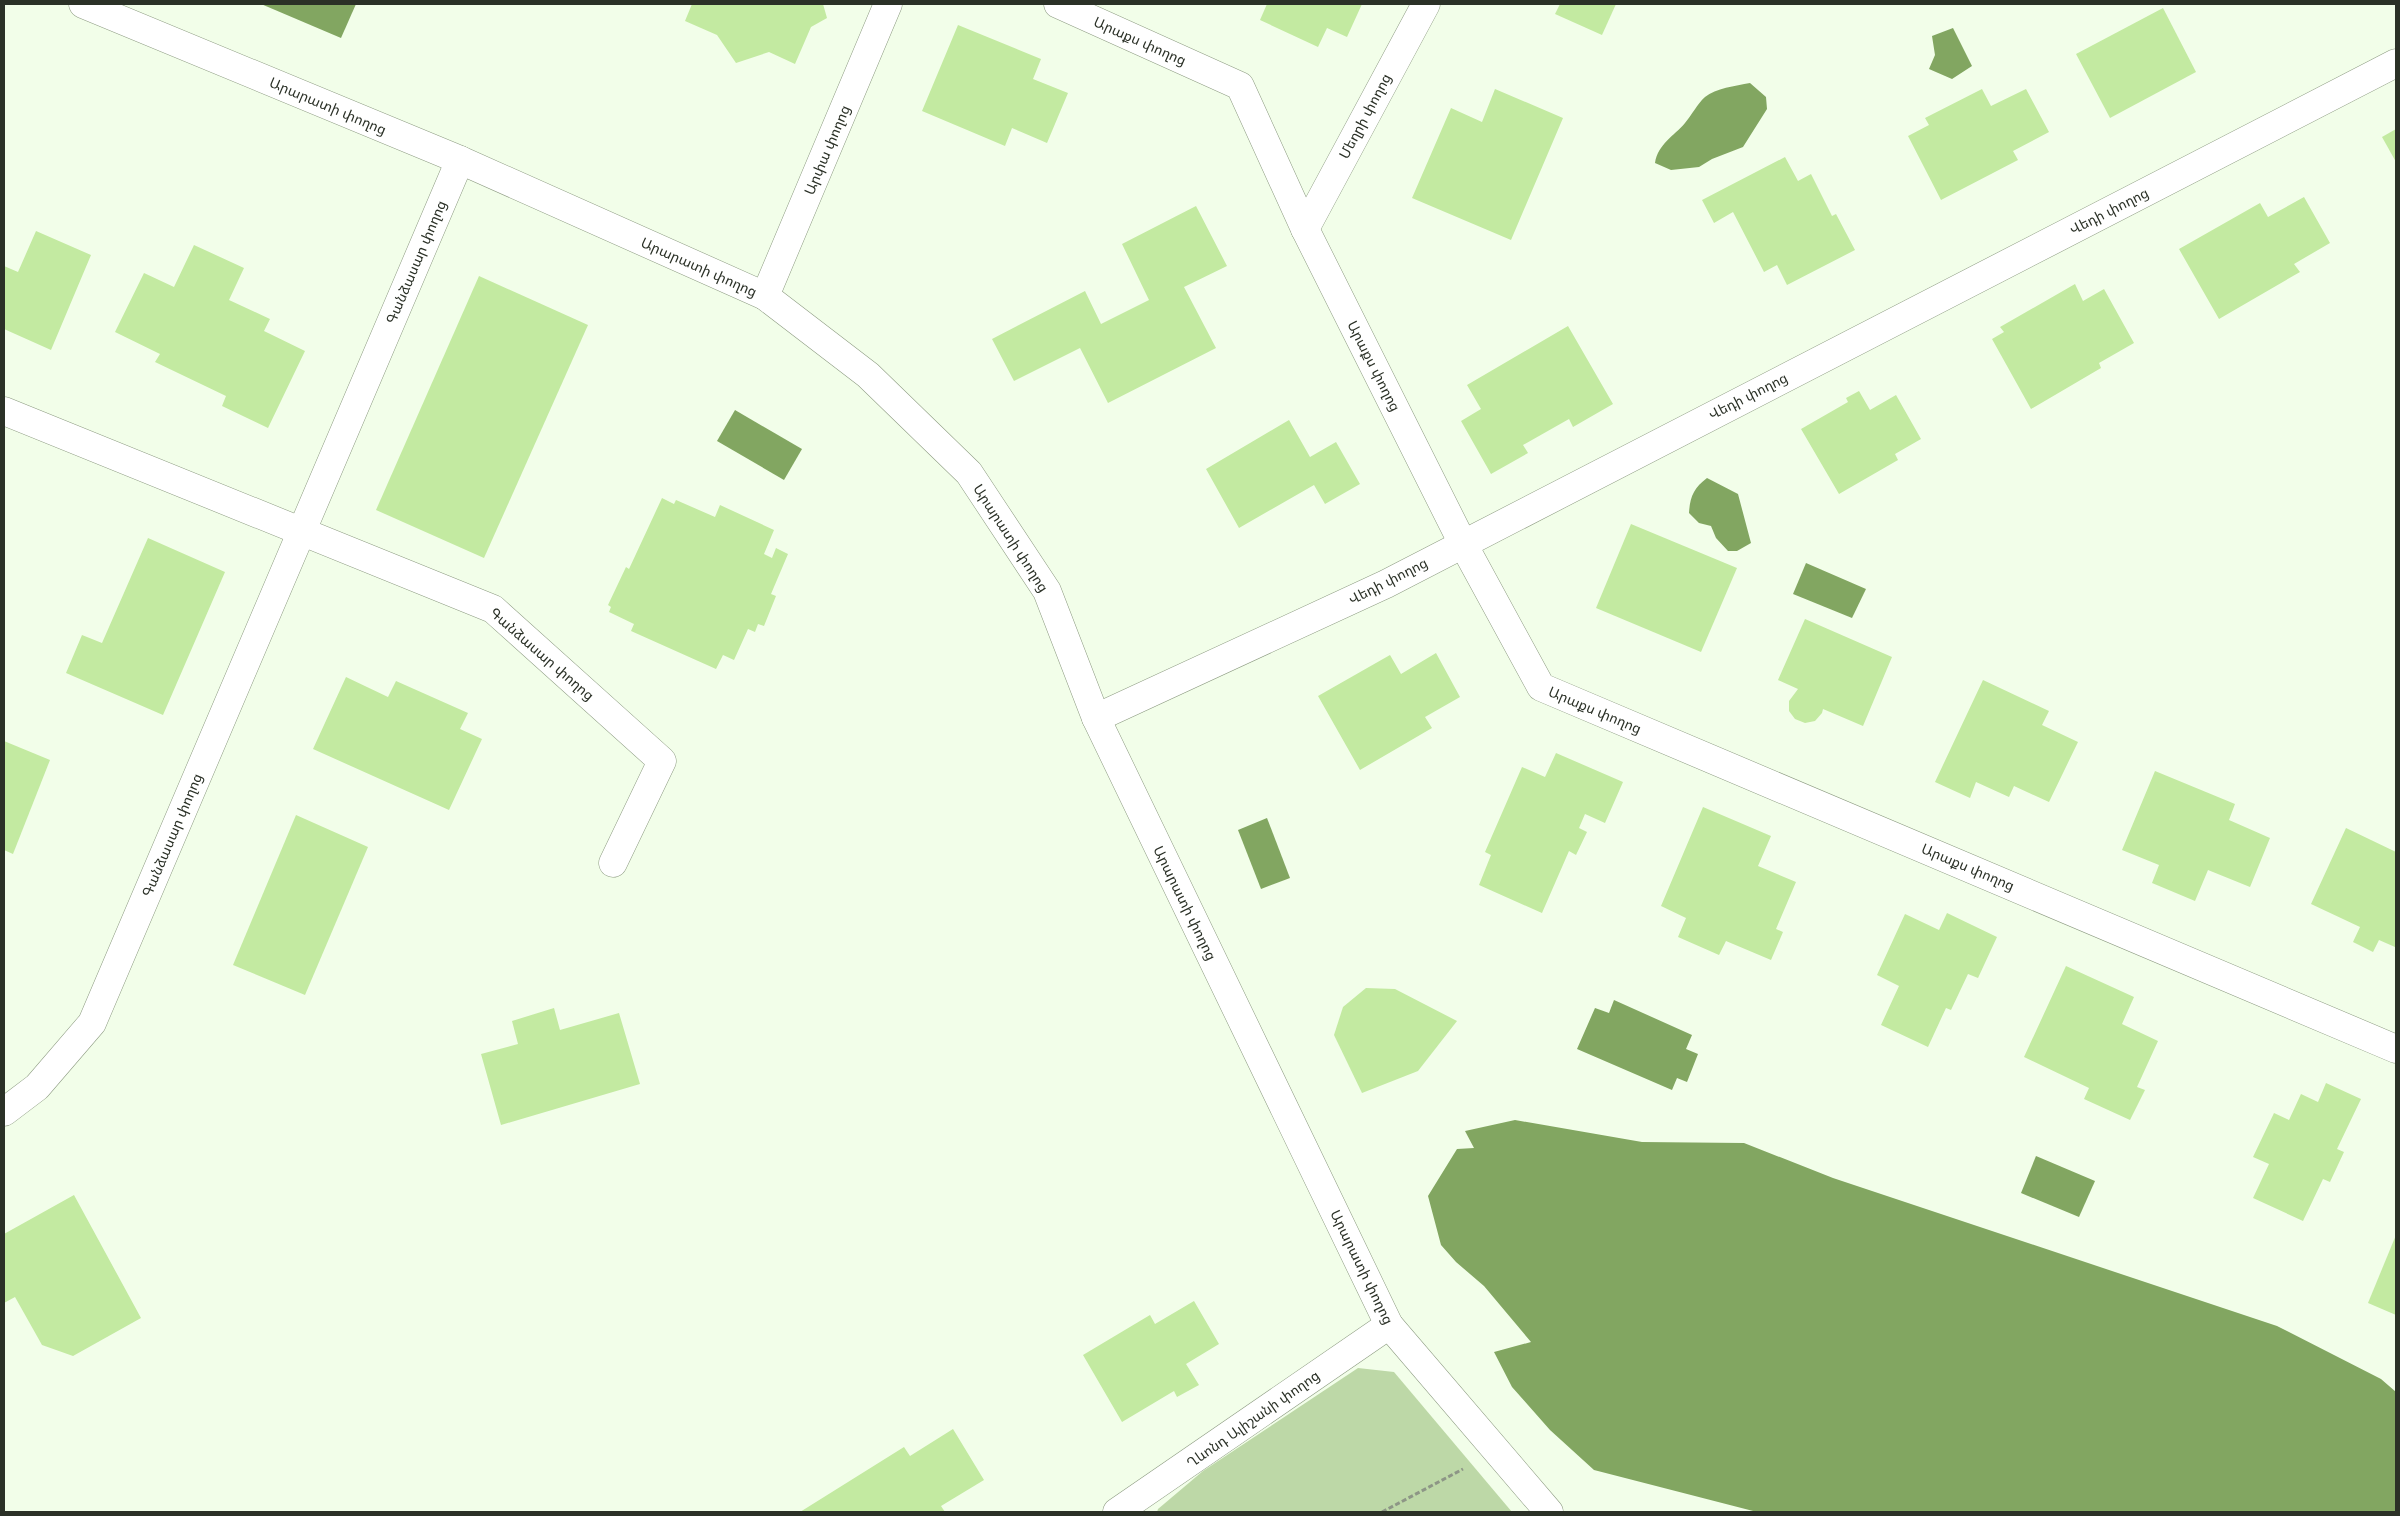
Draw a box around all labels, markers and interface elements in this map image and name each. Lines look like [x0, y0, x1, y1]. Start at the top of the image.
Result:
street label: Արաքս փողոց [1091, 13, 1189, 69]
street label: Մեղրի փողոց [1336, 71, 1395, 162]
street label: Արարատի փողոց [267, 74, 389, 139]
street label: Արփա փողոց [801, 103, 854, 198]
street label: Վեդի փողոց [2067, 184, 2152, 239]
street label: Գանձասար փողոց [383, 198, 450, 327]
street label: Արարատի փողոց [638, 234, 760, 301]
street label: Արաքս փողոց [1343, 318, 1404, 414]
street label: Վեդի փողոց [1706, 369, 1791, 424]
street label: Արարատի փողոց [969, 481, 1052, 595]
street label: Վեդի փողոց [1346, 554, 1431, 609]
street label: Գանձասար փողոց [486, 604, 597, 704]
street label: Արաքս փողոց [1546, 683, 1644, 738]
street label: Գանձասար փողոց [139, 771, 206, 900]
street label: Արաքս փողոց [1919, 840, 2017, 895]
street label: Արարատի փողոց [1149, 843, 1220, 963]
street label: Արարատի փողոց [1326, 1207, 1397, 1327]
street label: Ղևոնդ Ալիշանի փողոց [1184, 1367, 1323, 1472]

